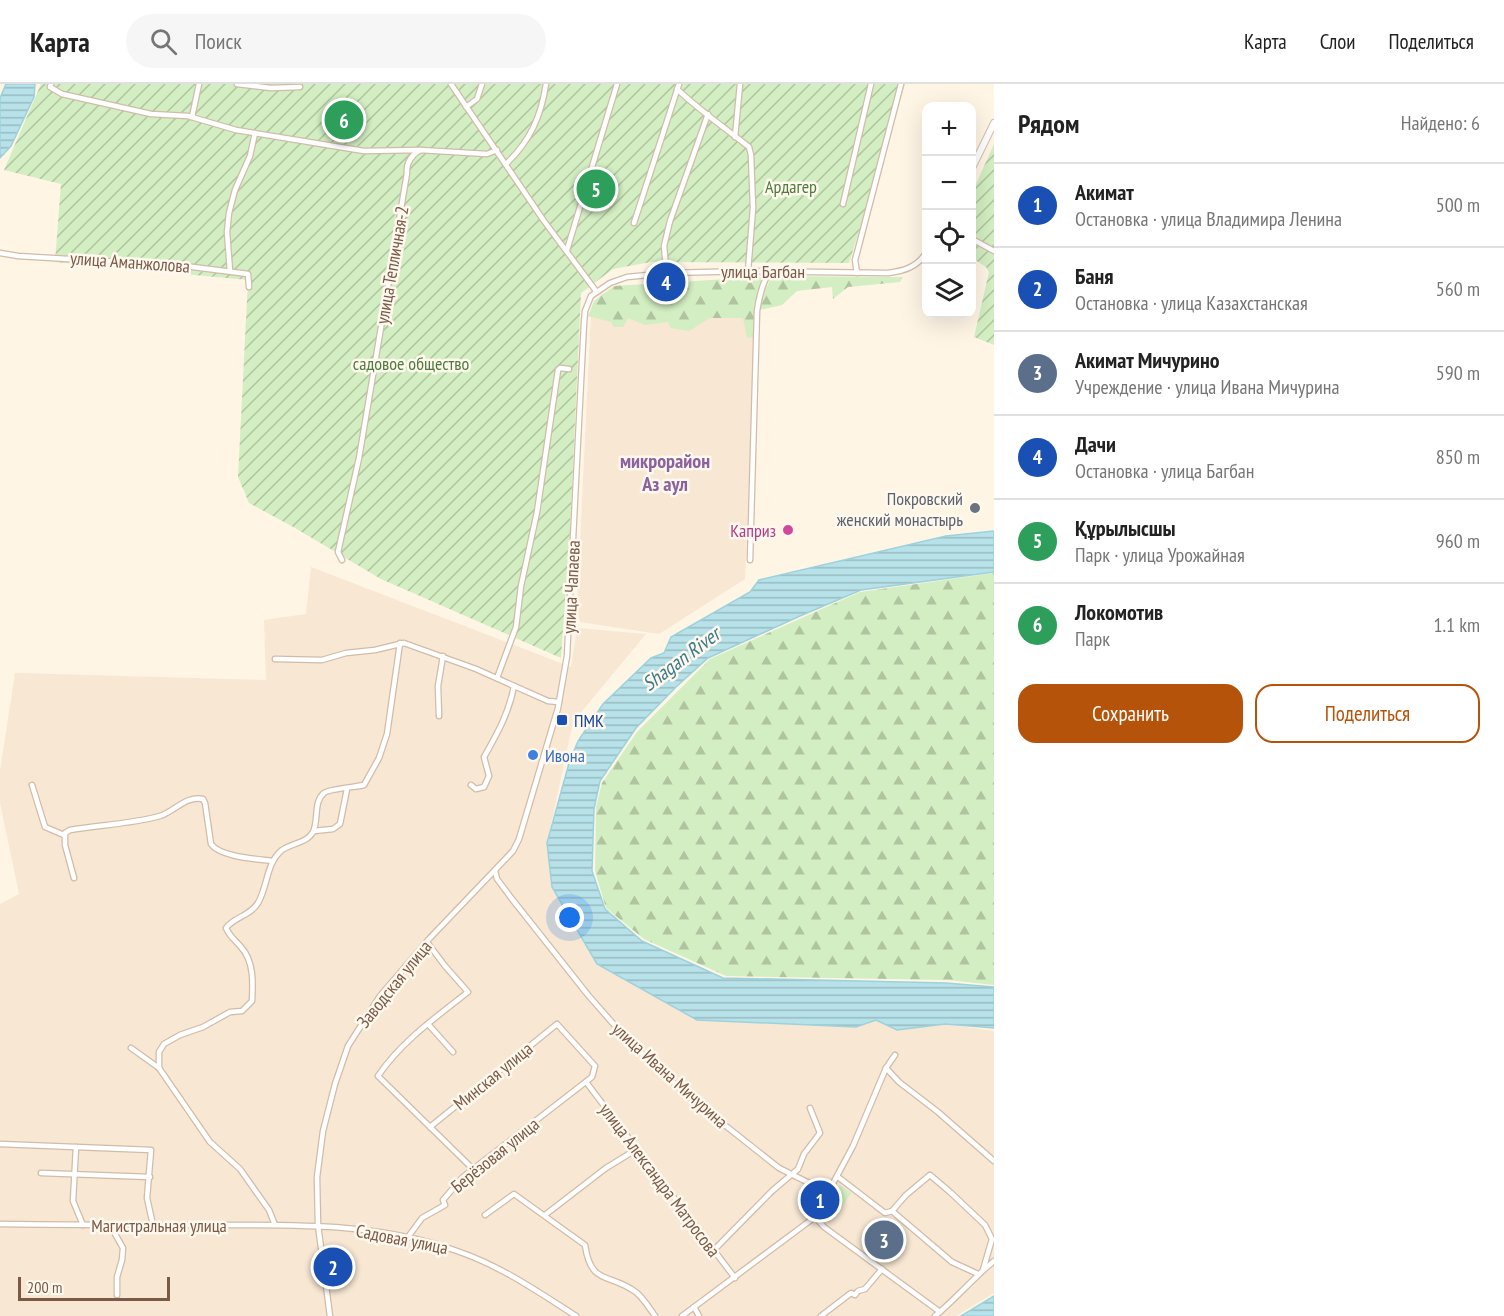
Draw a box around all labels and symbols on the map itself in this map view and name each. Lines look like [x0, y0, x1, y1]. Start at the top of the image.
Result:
pin: 6 [324, 98, 364, 142]
pin: 5 [576, 166, 616, 212]
park label: Ардагер [765, 175, 817, 198]
street label: улица Тепличная-2 [370, 204, 414, 326]
street label: улица Аманжолова [69, 246, 191, 278]
pin: 4 [646, 260, 686, 304]
street label: улица Багбан [721, 260, 805, 283]
park label: садовое общество [353, 352, 469, 375]
district label: микрорайон Аз аул [620, 448, 710, 497]
place label: Покровский женский монастырь [837, 487, 963, 531]
marker: Покровский женский монастырь [968, 501, 982, 515]
place label: Каприз [730, 519, 776, 542]
marker: Каприз [781, 523, 795, 537]
street label: улица Чапаева [557, 540, 585, 634]
water label: Shagan River [637, 620, 727, 697]
place label: ПМК [574, 709, 604, 732]
marker: ПМК [555, 713, 569, 727]
place label: Ивона [545, 744, 585, 767]
marker: Ивона [526, 748, 540, 762]
your location [555, 903, 584, 932]
street label: Заводская улица [352, 936, 436, 1032]
street label: улица Ивана Мичурина [607, 1017, 733, 1133]
street label: Минская улица [449, 1037, 537, 1115]
street label: улица Александра Матросова [595, 1099, 725, 1261]
street label: Берёзовая улица [446, 1112, 544, 1198]
pin: 1 [800, 1178, 840, 1222]
street label: Магистральная улица [91, 1214, 227, 1237]
pin: 3 [864, 1218, 904, 1262]
street label: Садовая улица [354, 1219, 450, 1259]
pin: 2 [314, 1244, 352, 1290]
scale bar [18, 1274, 170, 1302]

